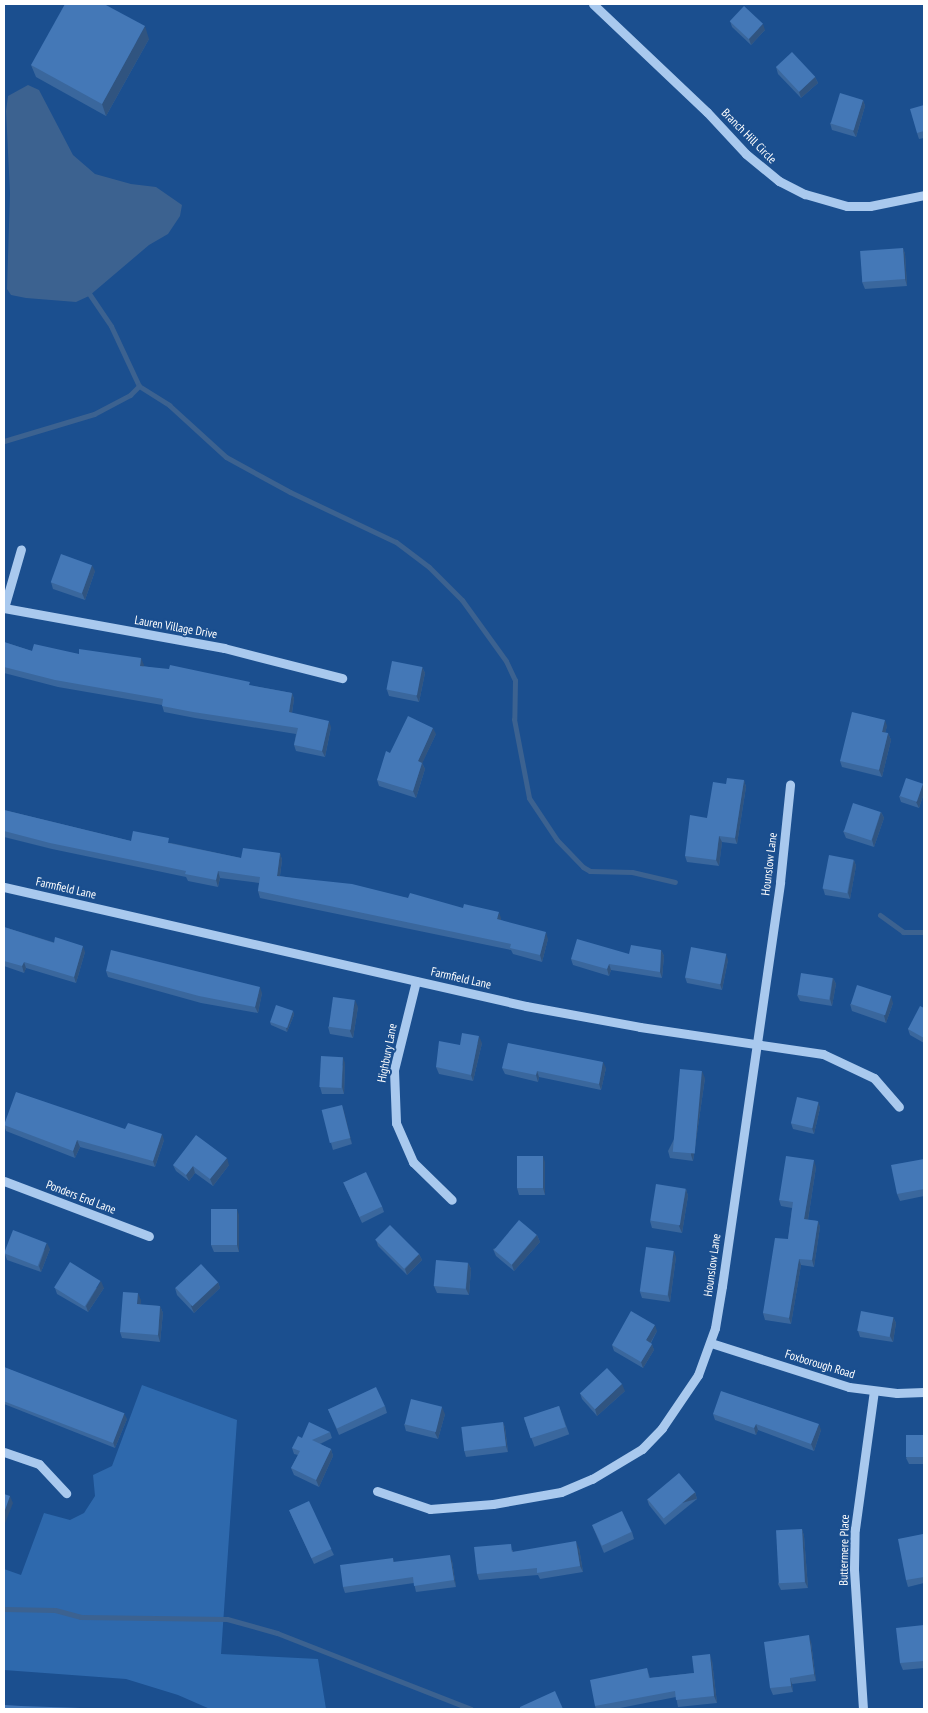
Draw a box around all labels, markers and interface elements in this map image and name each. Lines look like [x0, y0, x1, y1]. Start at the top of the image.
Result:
street label: Branch Hill Circle [719, 106, 779, 166]
street label: Lauren Village Drive [133, 613, 219, 641]
street label: Hounslow Lane [758, 832, 780, 896]
street label: Farmfield Lane [34, 874, 98, 902]
street label: Farmfield Lane [429, 964, 493, 992]
street label: Highbury Lane [374, 1022, 400, 1084]
street label: Ponders End Lane [44, 1177, 118, 1217]
street label: Hounslow Lane [700, 1233, 724, 1297]
street label: Foxborough Road [783, 1347, 857, 1381]
street label: Buttermere Place [836, 1514, 852, 1586]

